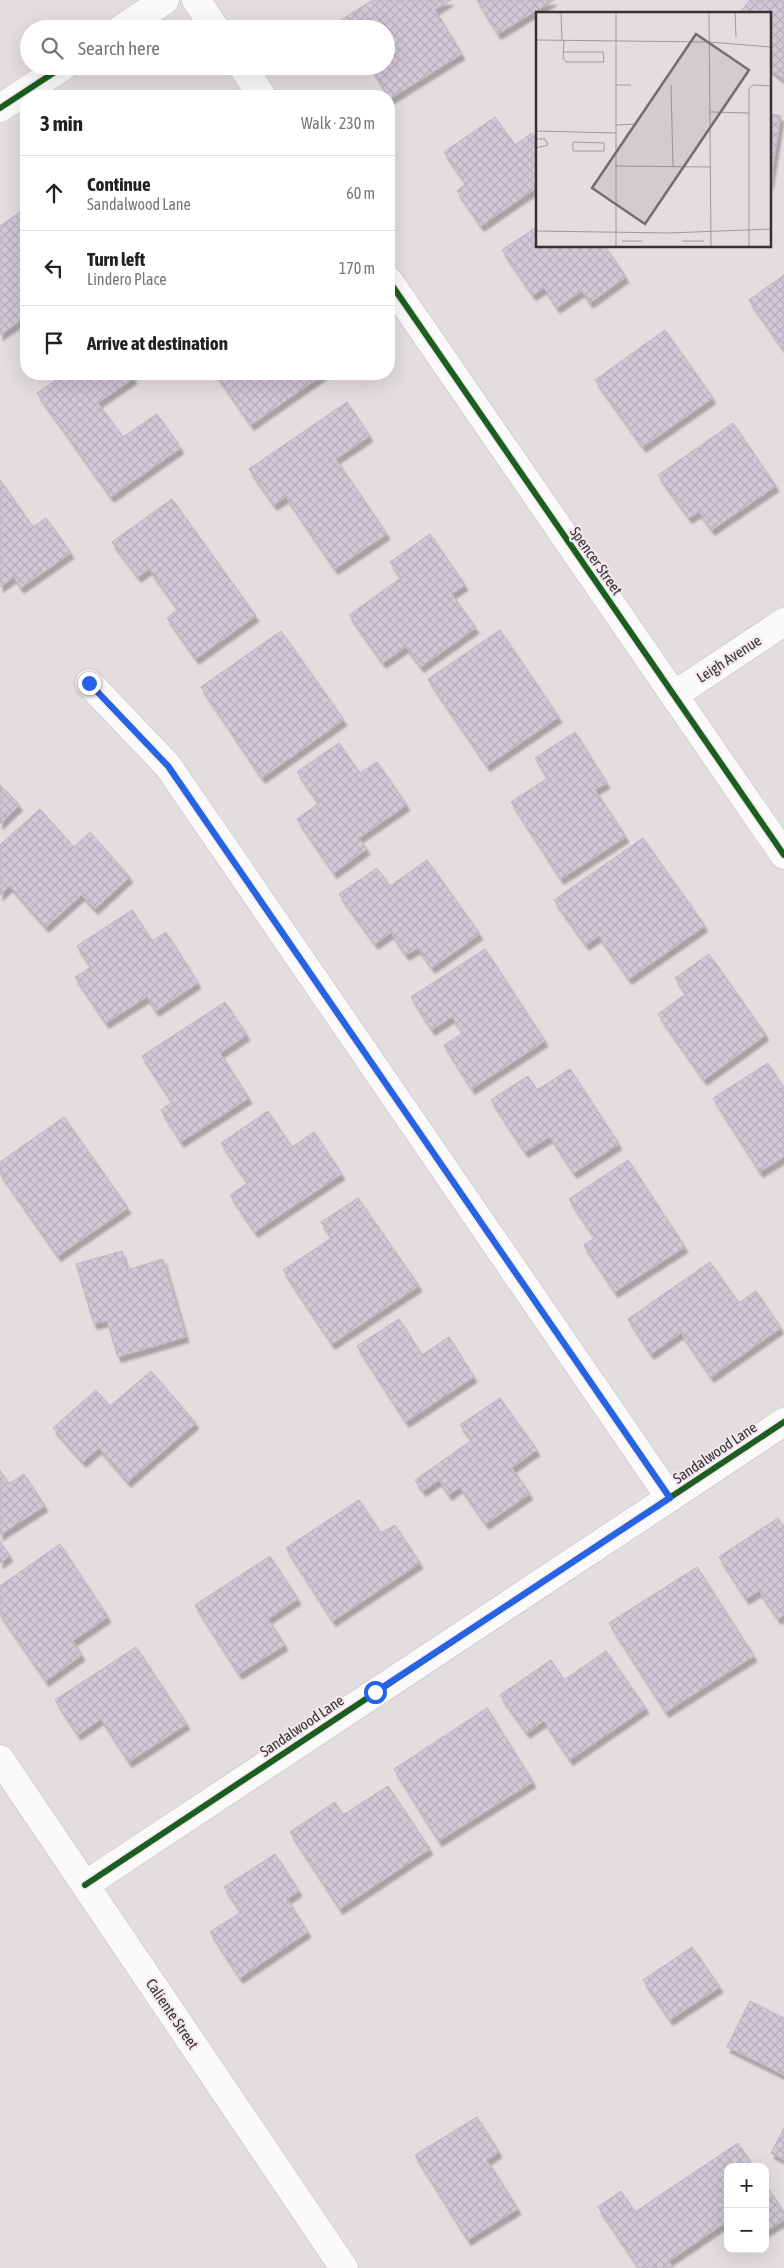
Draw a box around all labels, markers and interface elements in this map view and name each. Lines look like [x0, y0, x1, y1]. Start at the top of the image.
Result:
inset map [536, 12, 772, 248]
search box [20, 20, 395, 75]
icon: search [38, 34, 66, 62]
text: Search here [78, 37, 160, 59]
text: 3 min [40, 111, 83, 135]
text: Walk · 230 m [301, 114, 375, 132]
text: Continue [87, 173, 151, 195]
icon: ahead [40, 179, 68, 207]
text: 60 m [346, 184, 375, 202]
text: Sandalwood Lane [87, 195, 191, 213]
text: Turn left [87, 248, 145, 270]
icon: left [40, 254, 68, 282]
text: 170 m [339, 259, 375, 277]
text: Lindero Place [87, 270, 167, 288]
icon: arrive [40, 329, 68, 357]
text: Arrive at destination [87, 332, 228, 354]
street label: Spencer Street [567, 523, 626, 598]
street label: Leigh Avenue [693, 631, 764, 686]
route end [78, 672, 101, 695]
street label: Sandalwood Lane [670, 1418, 760, 1487]
route start [364, 1681, 387, 1704]
street label: Sandalwood Lane [257, 1691, 347, 1760]
street label: Caliente Street [143, 1975, 202, 2052]
map controls [724, 2163, 769, 2253]
button: + [724, 2163, 769, 2208]
button: − [724, 2208, 769, 2253]

